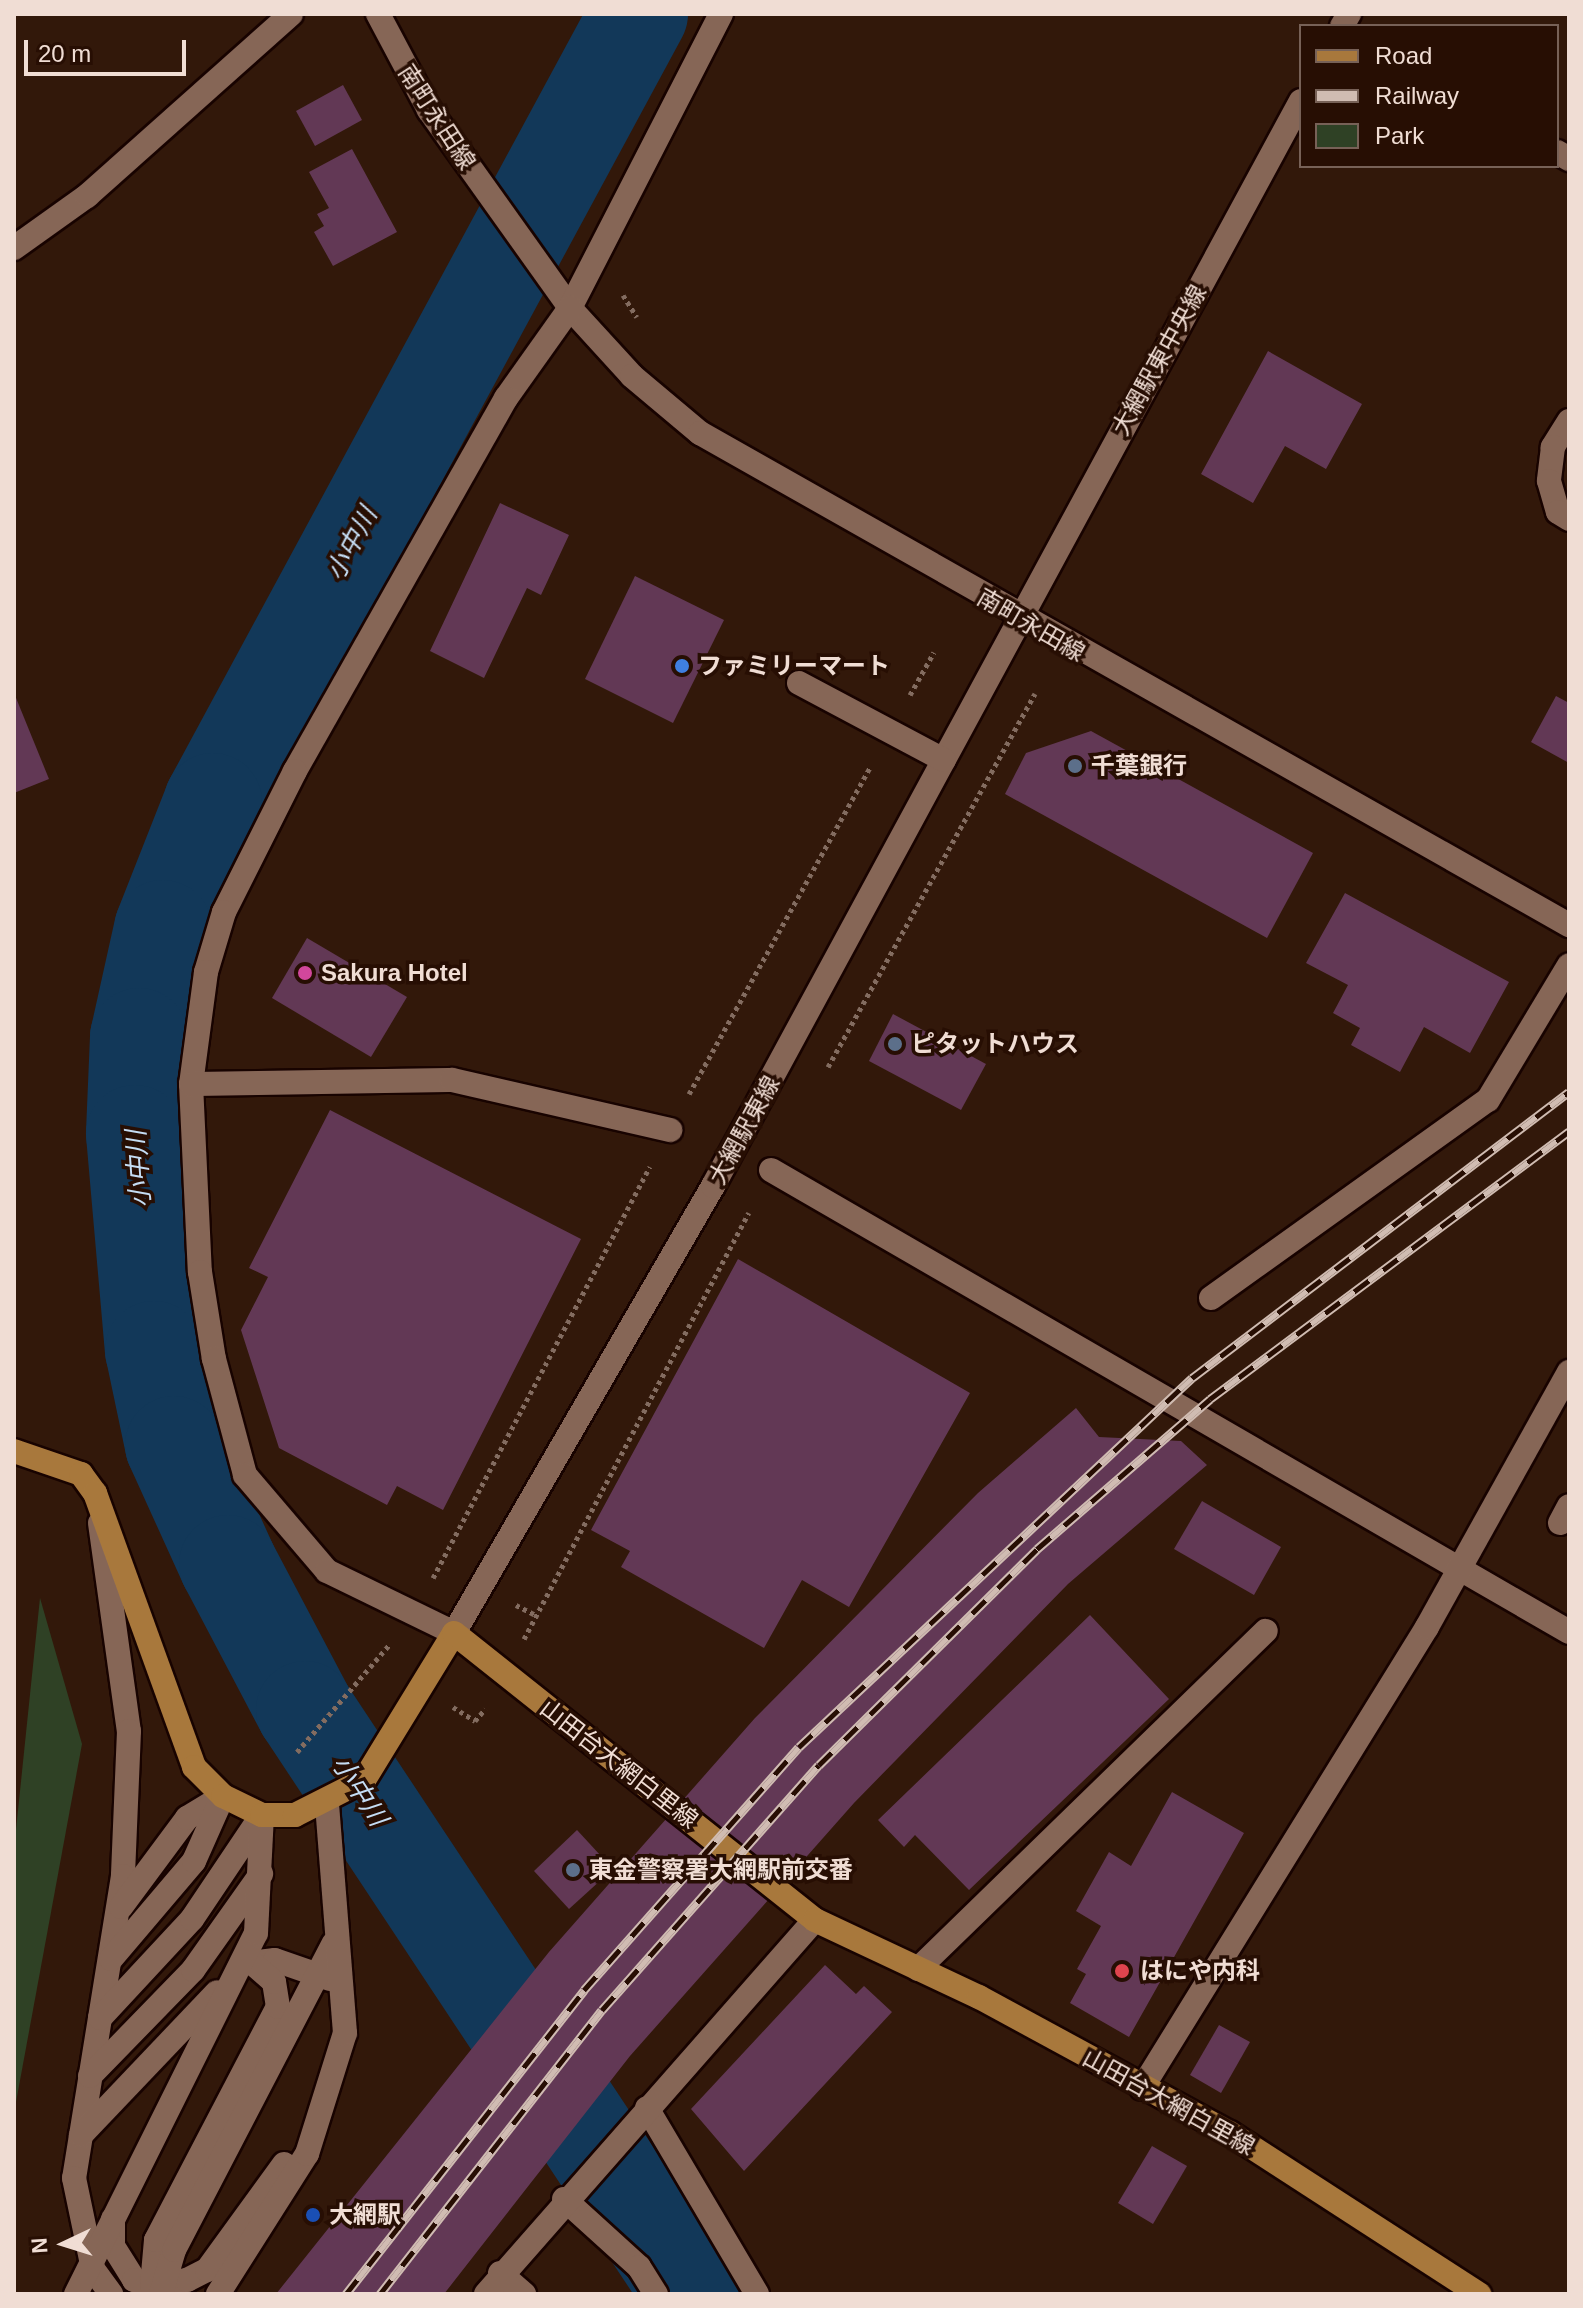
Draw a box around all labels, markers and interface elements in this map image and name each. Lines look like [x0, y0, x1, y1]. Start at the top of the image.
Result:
scale bar [28, 24, 190, 74]
legend [1299, 24, 1559, 168]
text: 20 m [38, 40, 91, 67]
text: Road [1375, 42, 1432, 69]
street label: 南町永田線 [392, 59, 482, 175]
text: Railway [1375, 82, 1459, 109]
text: Park [1375, 122, 1424, 149]
street label: 大網駅東中央線 [1106, 280, 1212, 440]
water label: 小中川 [320, 502, 384, 586]
street label: 南町永田線 [972, 583, 1090, 667]
place label: ファミリーマート [698, 652, 890, 680]
marker: ファミリーマート [673, 657, 691, 675]
place label: 千葉銀行 [1091, 752, 1187, 780]
marker: 千葉銀行 [1066, 757, 1084, 775]
place label: Sakura Hotel [321, 959, 468, 987]
marker: Sakura Hotel [296, 964, 314, 982]
place label: ピタットハウス [911, 1030, 1079, 1058]
marker: ピタットハウス [886, 1035, 904, 1053]
street label: 大網駅東線 [702, 1071, 786, 1189]
water label: 小中川 [121, 1129, 157, 1209]
street label: 山田台大網白里線 [534, 1694, 704, 1834]
water label: 小中川 [325, 1750, 393, 1832]
place label: 東金警察署大網駅前交番 [589, 1856, 853, 1884]
marker: 東金警察署大網駅前交番 [564, 1861, 582, 1879]
place label: はにや内科 [1140, 1957, 1260, 1985]
marker: はにや内科 [1111, 1960, 1133, 1982]
street label: 山田台大網白里線 [1078, 2043, 1260, 2161]
place label: 大網駅 [329, 2201, 401, 2229]
north arrow [24, 2204, 104, 2284]
marker: 大網駅 [304, 2206, 322, 2224]
text: N [27, 2237, 53, 2255]

